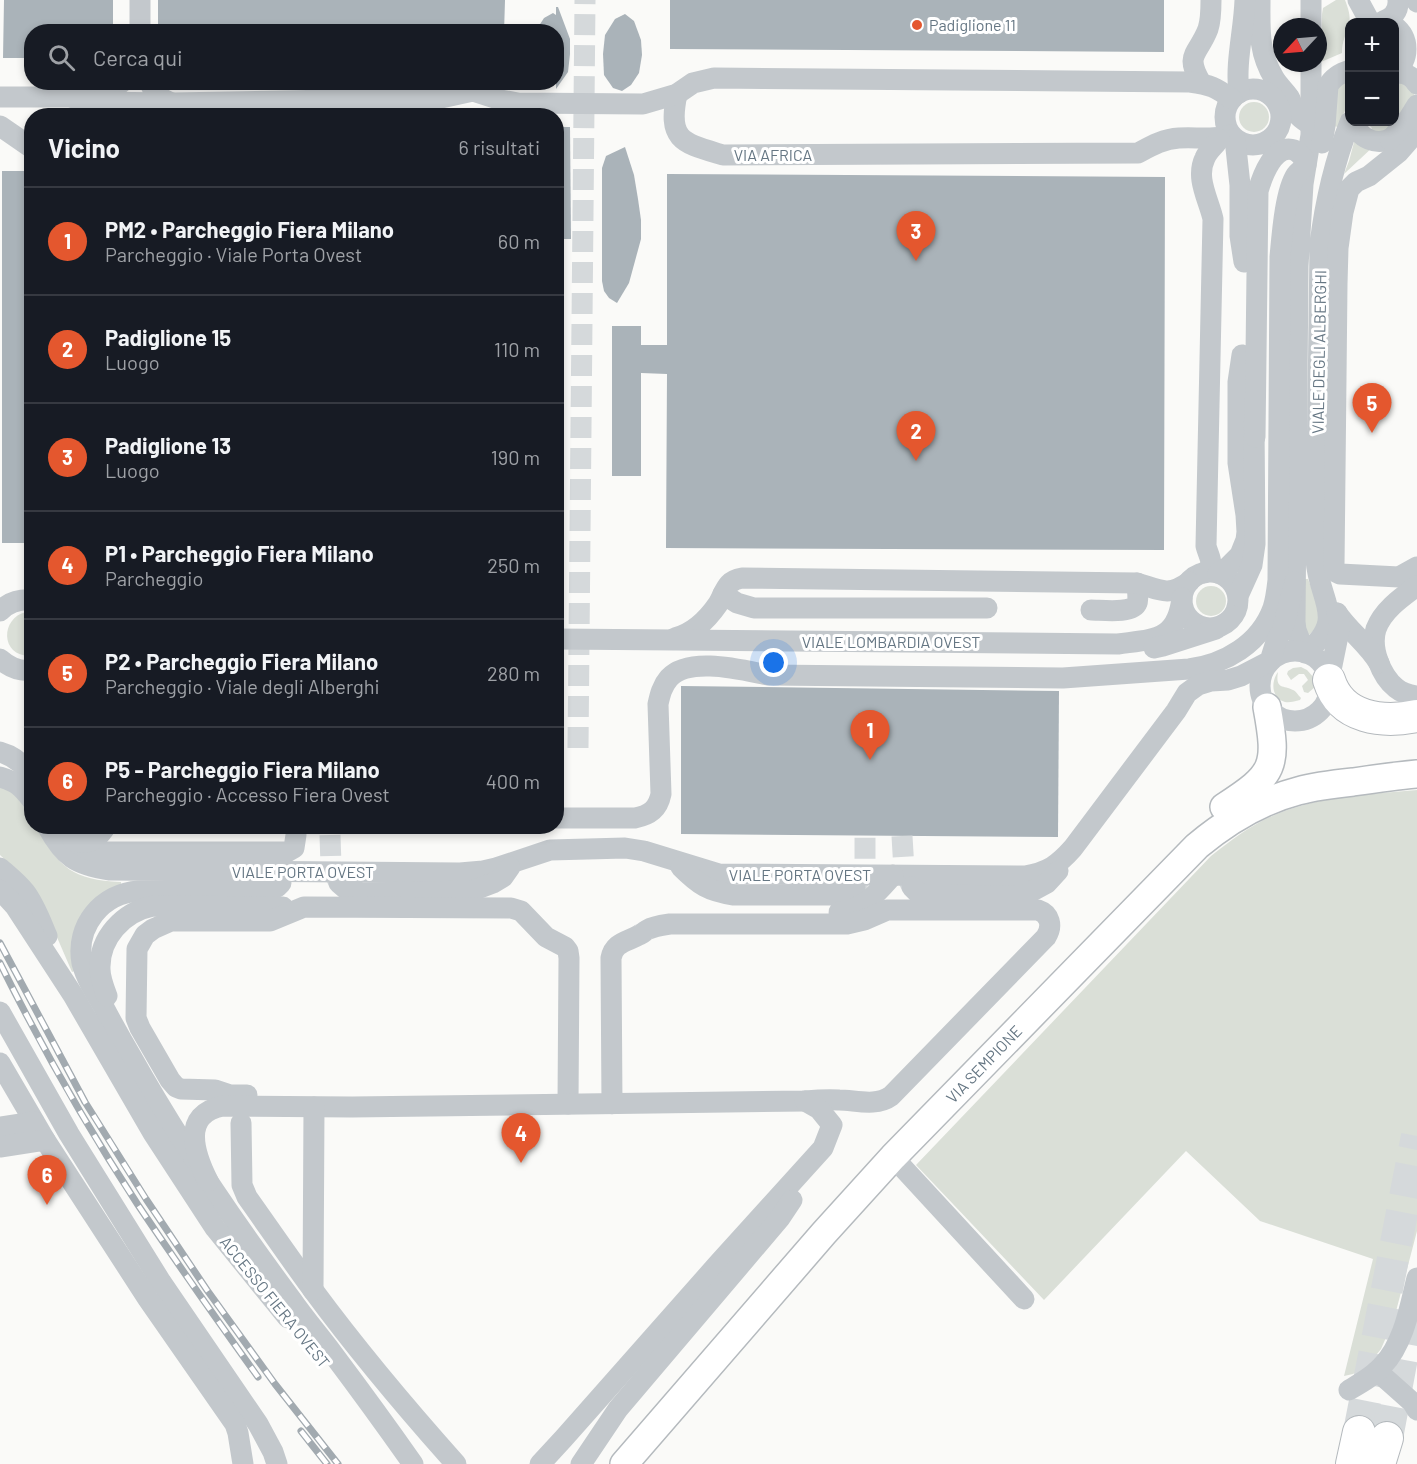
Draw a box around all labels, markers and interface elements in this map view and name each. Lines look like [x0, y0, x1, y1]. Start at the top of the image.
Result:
place label: Padiglione 11 [929, 15, 1016, 34]
marker: Padiglione 11 [910, 18, 924, 32]
north arrow [1273, 18, 1327, 72]
map controls [1345, 18, 1399, 126]
button: + [1345, 18, 1399, 72]
search box [24, 24, 564, 90]
icon: search [45, 41, 78, 74]
text: Cerca qui [93, 44, 183, 70]
button: − [1345, 72, 1399, 126]
text: Vicino [48, 132, 120, 163]
text: 6 risultati [459, 135, 540, 159]
street label: VIA AFRICA [734, 145, 813, 164]
pin: 3 [896, 212, 936, 261]
text: PM2 • Parcheggio Fiera Milano [105, 216, 394, 242]
text: 1 [64, 229, 71, 253]
text: 60 m [498, 229, 540, 253]
text: Parcheggio · Viale Porta Ovest [105, 242, 362, 266]
street label: VIALE DEGLI ALBERGHI [1308, 270, 1329, 434]
text: Padiglione 15 [105, 324, 231, 350]
text: 2 [62, 337, 73, 361]
text: 110 m [494, 337, 540, 361]
text: Luogo [105, 350, 160, 374]
pin: 5 [1352, 384, 1392, 433]
pin: 2 [896, 412, 936, 461]
text: Padiglione 13 [105, 432, 231, 458]
text: 3 [62, 445, 73, 469]
text: 190 m [491, 445, 540, 469]
text: Luogo [105, 458, 160, 482]
text: P1 • Parcheggio Fiera Milano [105, 540, 374, 566]
text: 4 [61, 553, 74, 577]
text: 250 m [487, 553, 540, 577]
text: Parcheggio [105, 566, 203, 590]
street label: VIALE LOMBARDIA OVEST [802, 632, 980, 651]
text: P2 • Parcheggio Fiera Milano [105, 648, 378, 674]
your location [759, 648, 788, 677]
text: 5 [62, 661, 73, 685]
text: 280 m [487, 661, 540, 685]
text: Parcheggio · Viale degli Alberghi [105, 674, 380, 698]
pin: 1 [850, 710, 890, 760]
text: P5 - Parcheggio Fiera Milano [105, 756, 380, 782]
text: 6 [62, 769, 73, 793]
text: 400 m [486, 769, 540, 793]
text: Parcheggio · Accesso Fiera Ovest [105, 782, 390, 806]
street label: VIALE PORTA OVEST [232, 862, 374, 881]
street label: VIALE PORTA OVEST [729, 865, 871, 884]
street label: VIA SEMPIONE [942, 1021, 1025, 1107]
pin: 4 [502, 1114, 540, 1163]
pin: 6 [28, 1156, 66, 1205]
street label: ACCESSO FIERA OVEST [217, 1232, 334, 1371]

